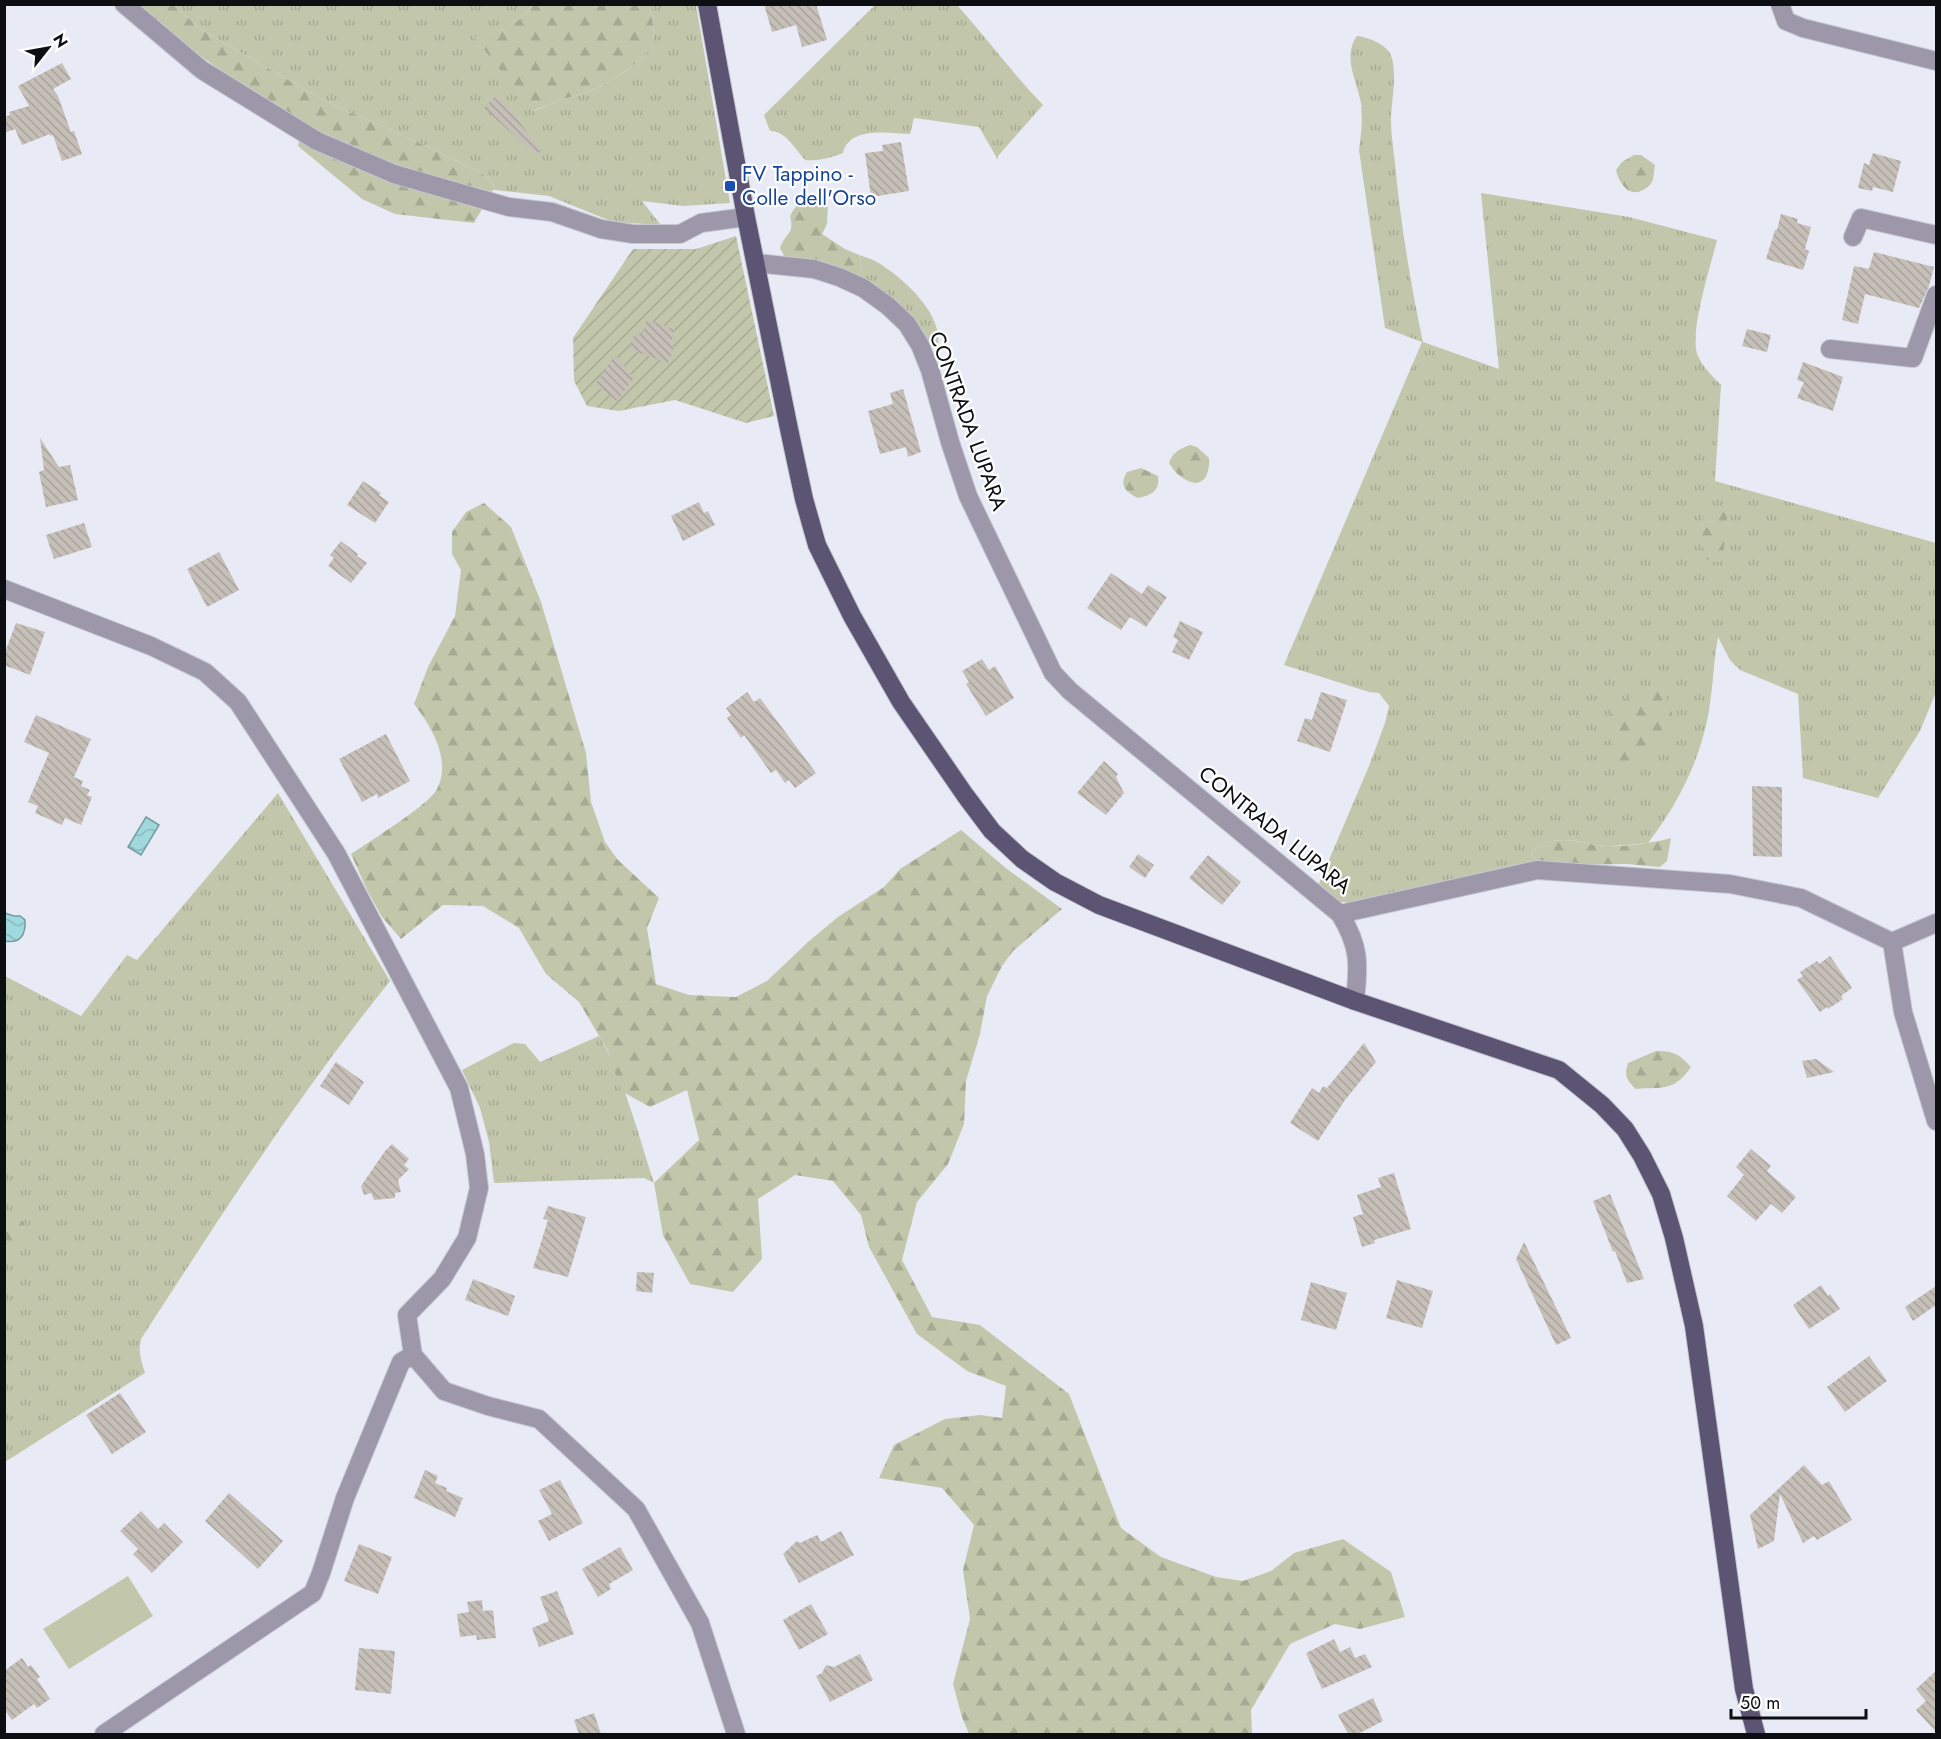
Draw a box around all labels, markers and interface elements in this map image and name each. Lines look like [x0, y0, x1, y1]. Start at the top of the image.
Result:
north arrow [18, 18, 78, 78]
text: N [47, 29, 74, 52]
place label: FV Tappino - Colle dell'Orso [742, 159, 876, 213]
marker: FV Tappino - Colle dell'Orso [723, 179, 737, 193]
street label: CONTRADA LUPARA [922, 327, 1014, 515]
street label: CONTRADA LUPARA [1192, 759, 1358, 901]
scale bar [1731, 1682, 1866, 1720]
text: 50 m [1740, 1690, 1780, 1716]

